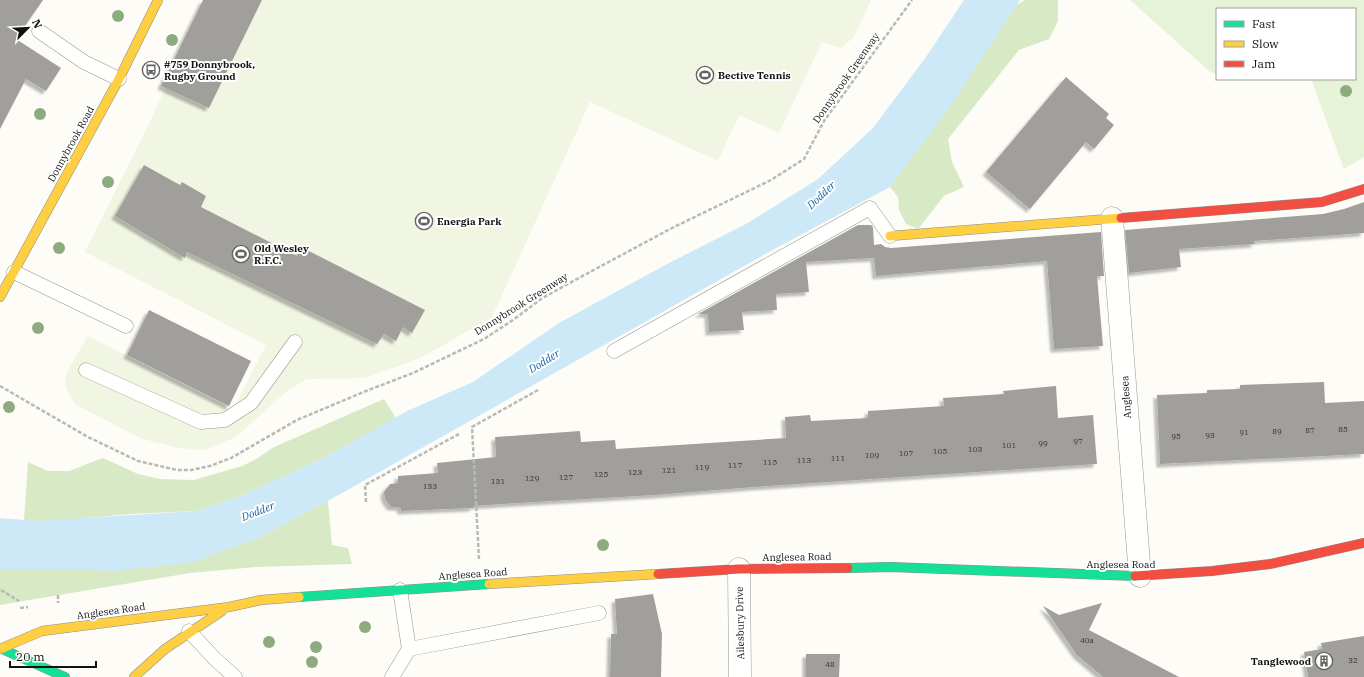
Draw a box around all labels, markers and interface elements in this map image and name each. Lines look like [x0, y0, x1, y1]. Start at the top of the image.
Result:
north arrow [8, 8, 48, 48]
legend [1216, 8, 1356, 80]
text: Fast [1252, 16, 1276, 31]
text: N [29, 17, 45, 31]
street label: Donnybrook Greenway [810, 30, 883, 126]
text: Slow [1252, 36, 1279, 51]
text: Jam [1252, 56, 1276, 71]
place label: #759 Donnybrook, Rugby Ground [164, 58, 255, 83]
bus stop icon: #759 Donnybrook, Rugby Ground [141, 60, 161, 80]
sports icon: Bective Tennis [695, 65, 715, 85]
place label: Bective Tennis [718, 69, 791, 82]
street label: Donnybrook Road [45, 104, 97, 184]
water label: Dodder [803, 177, 839, 213]
sports icon: Energia Park [414, 211, 434, 231]
place label: Energia Park [437, 215, 502, 228]
place label: Old Wesley R.F.C. [254, 242, 309, 267]
sports icon: Old Wesley R.F.C. [231, 244, 251, 264]
street label: Donnybrook Greenway [472, 270, 571, 338]
water label: Dodder [525, 345, 563, 377]
street label: Anglesea [1118, 375, 1134, 419]
house number: 85 [1338, 424, 1348, 434]
house number: 87 [1305, 425, 1315, 435]
house number: 89 [1272, 426, 1282, 436]
house number: 91 [1239, 427, 1249, 437]
house number: 93 [1205, 430, 1215, 440]
house number: 95 [1171, 431, 1181, 441]
house number: 97 [1073, 436, 1083, 446]
house number: 99 [1038, 438, 1048, 448]
house number: 101 [1002, 440, 1016, 450]
house number: 103 [968, 444, 982, 454]
house number: 105 [933, 446, 947, 456]
house number: 107 [899, 448, 913, 458]
house number: 109 [865, 450, 879, 460]
house number: 111 [831, 453, 845, 463]
house number: 113 [797, 455, 811, 465]
house number: 115 [763, 457, 777, 467]
house number: 117 [728, 460, 742, 470]
house number: 119 [695, 462, 709, 472]
house number: 121 [662, 465, 676, 475]
house number: 123 [628, 467, 642, 477]
house number: 125 [594, 469, 608, 479]
house number: 127 [559, 472, 573, 482]
house number: 129 [525, 473, 539, 483]
house number: 131 [491, 476, 505, 486]
house number: 133 [423, 481, 437, 491]
water label: Dodder [238, 498, 278, 524]
street label: Anglesea Road [762, 550, 832, 564]
street label: Anglesea Road [1086, 558, 1156, 571]
street label: Anglesea Road [438, 565, 508, 583]
street label: Ailesbury Drive [733, 586, 747, 660]
street label: Anglesea Road [76, 600, 146, 622]
house number: 40a [1080, 635, 1095, 645]
scale bar [10, 643, 96, 669]
text: 20 m [16, 649, 45, 664]
building icon: Tanglewood [1314, 651, 1334, 671]
place label: Tanglewood [1251, 655, 1312, 668]
house number: 32 [1348, 655, 1358, 665]
house number: 48 [825, 659, 835, 669]

